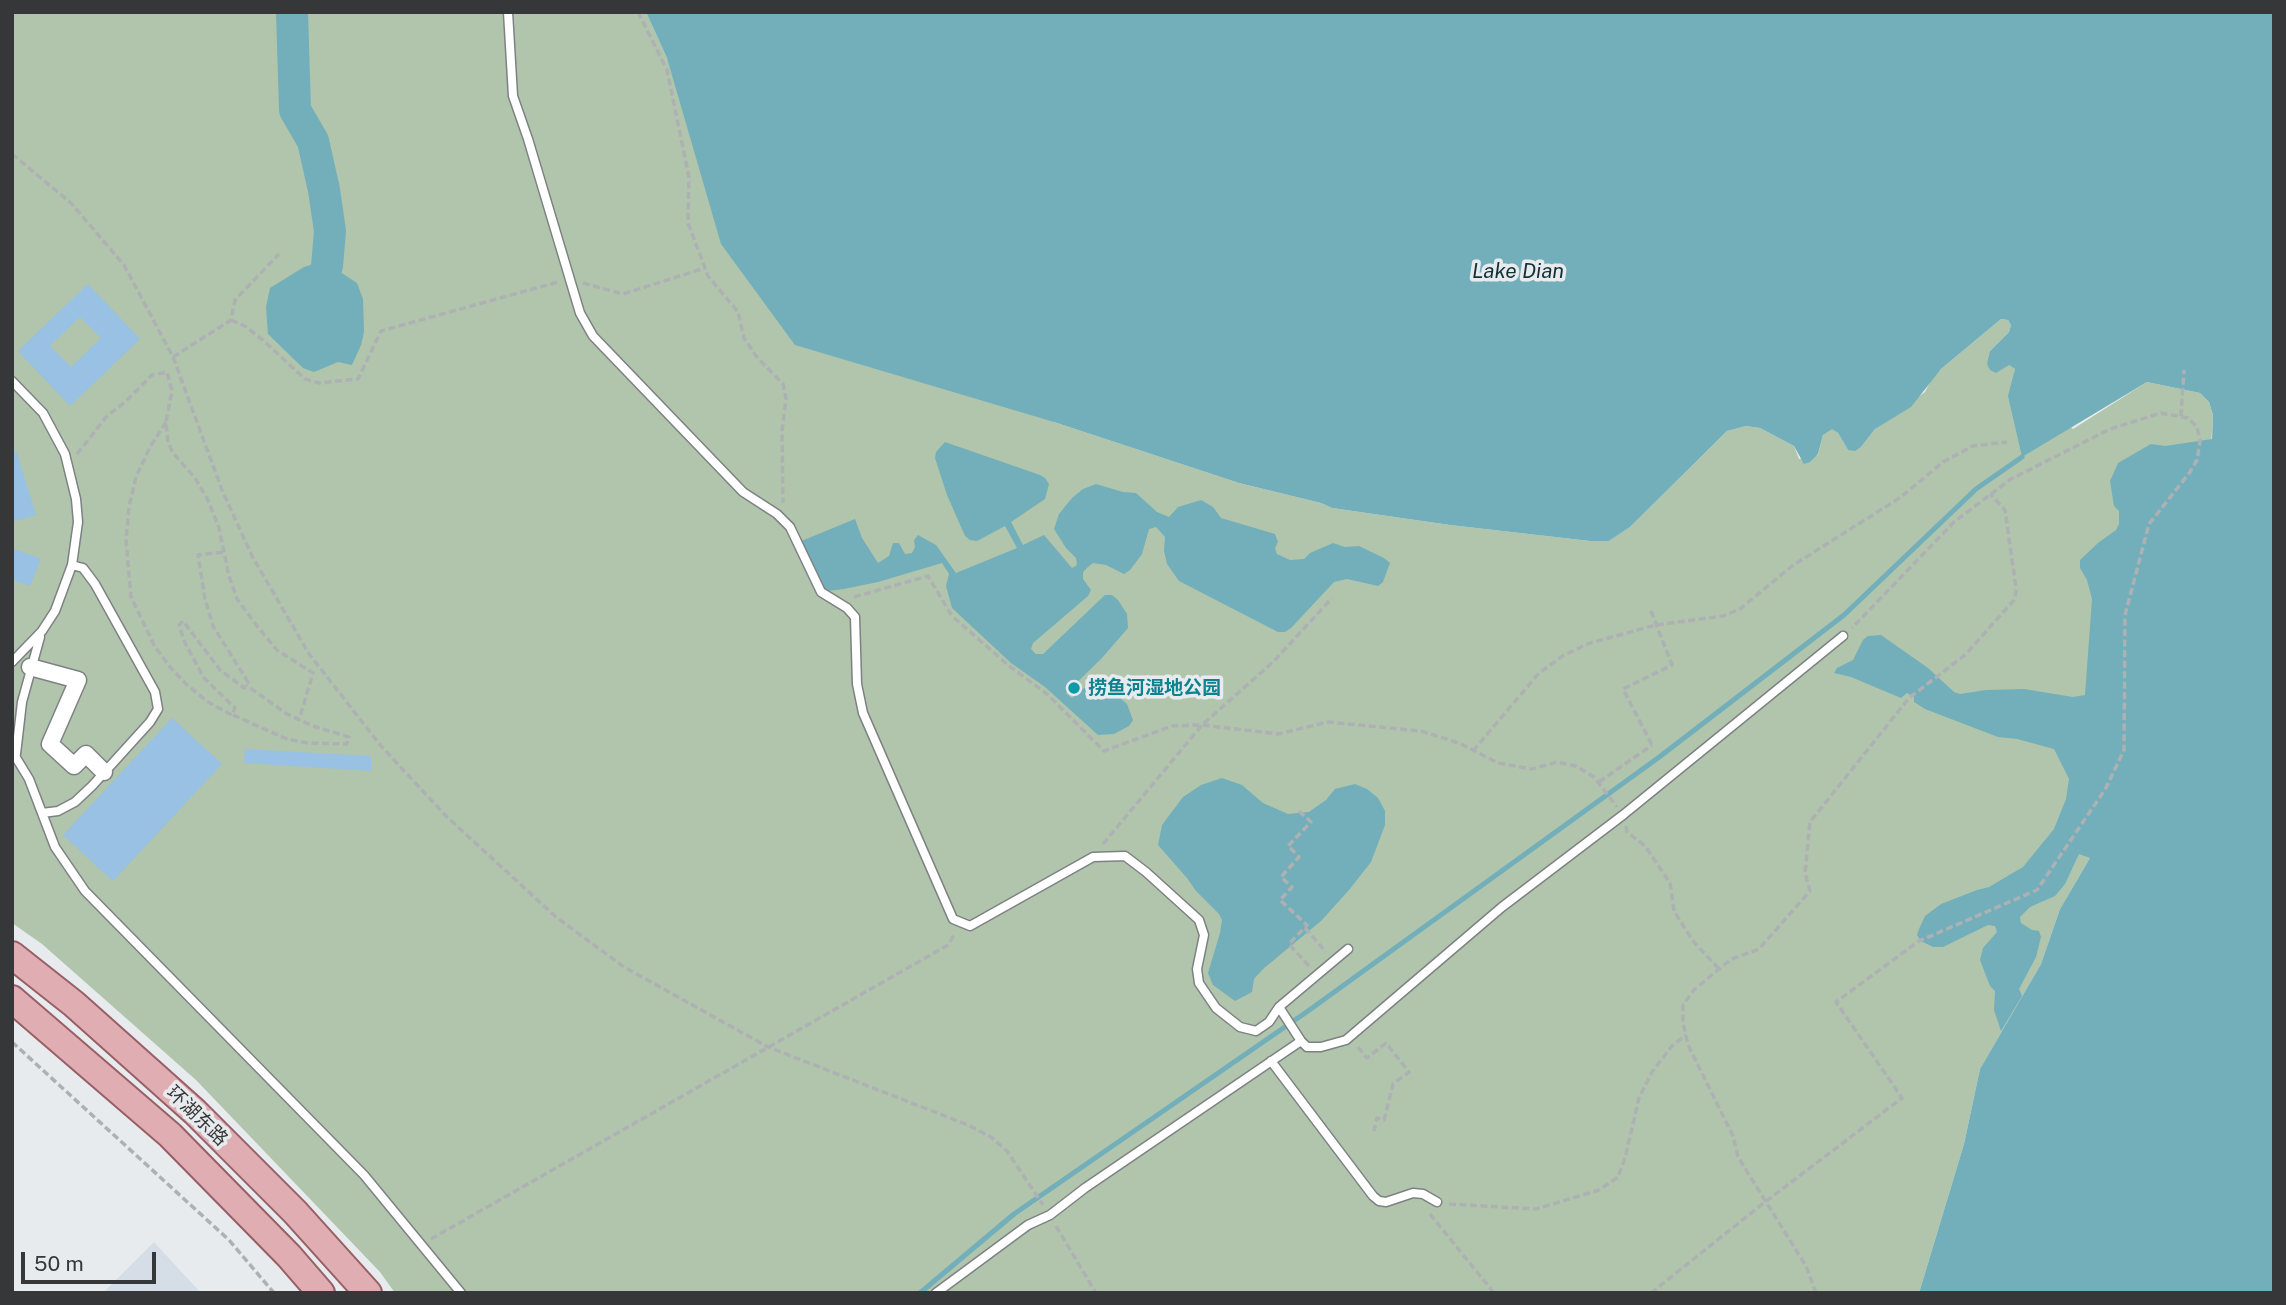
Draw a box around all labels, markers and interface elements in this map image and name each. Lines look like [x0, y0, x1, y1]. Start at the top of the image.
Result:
water label: Lake Dian [1472, 259, 1564, 285]
place label: 捞鱼河湿地公园 [1088, 677, 1221, 699]
marker: 捞鱼河湿地公园 [1066, 680, 1082, 696]
street label: 环湖东路 [162, 1081, 232, 1151]
scale bar [24, 1238, 159, 1282]
text: 50 m [34, 1251, 84, 1276]

